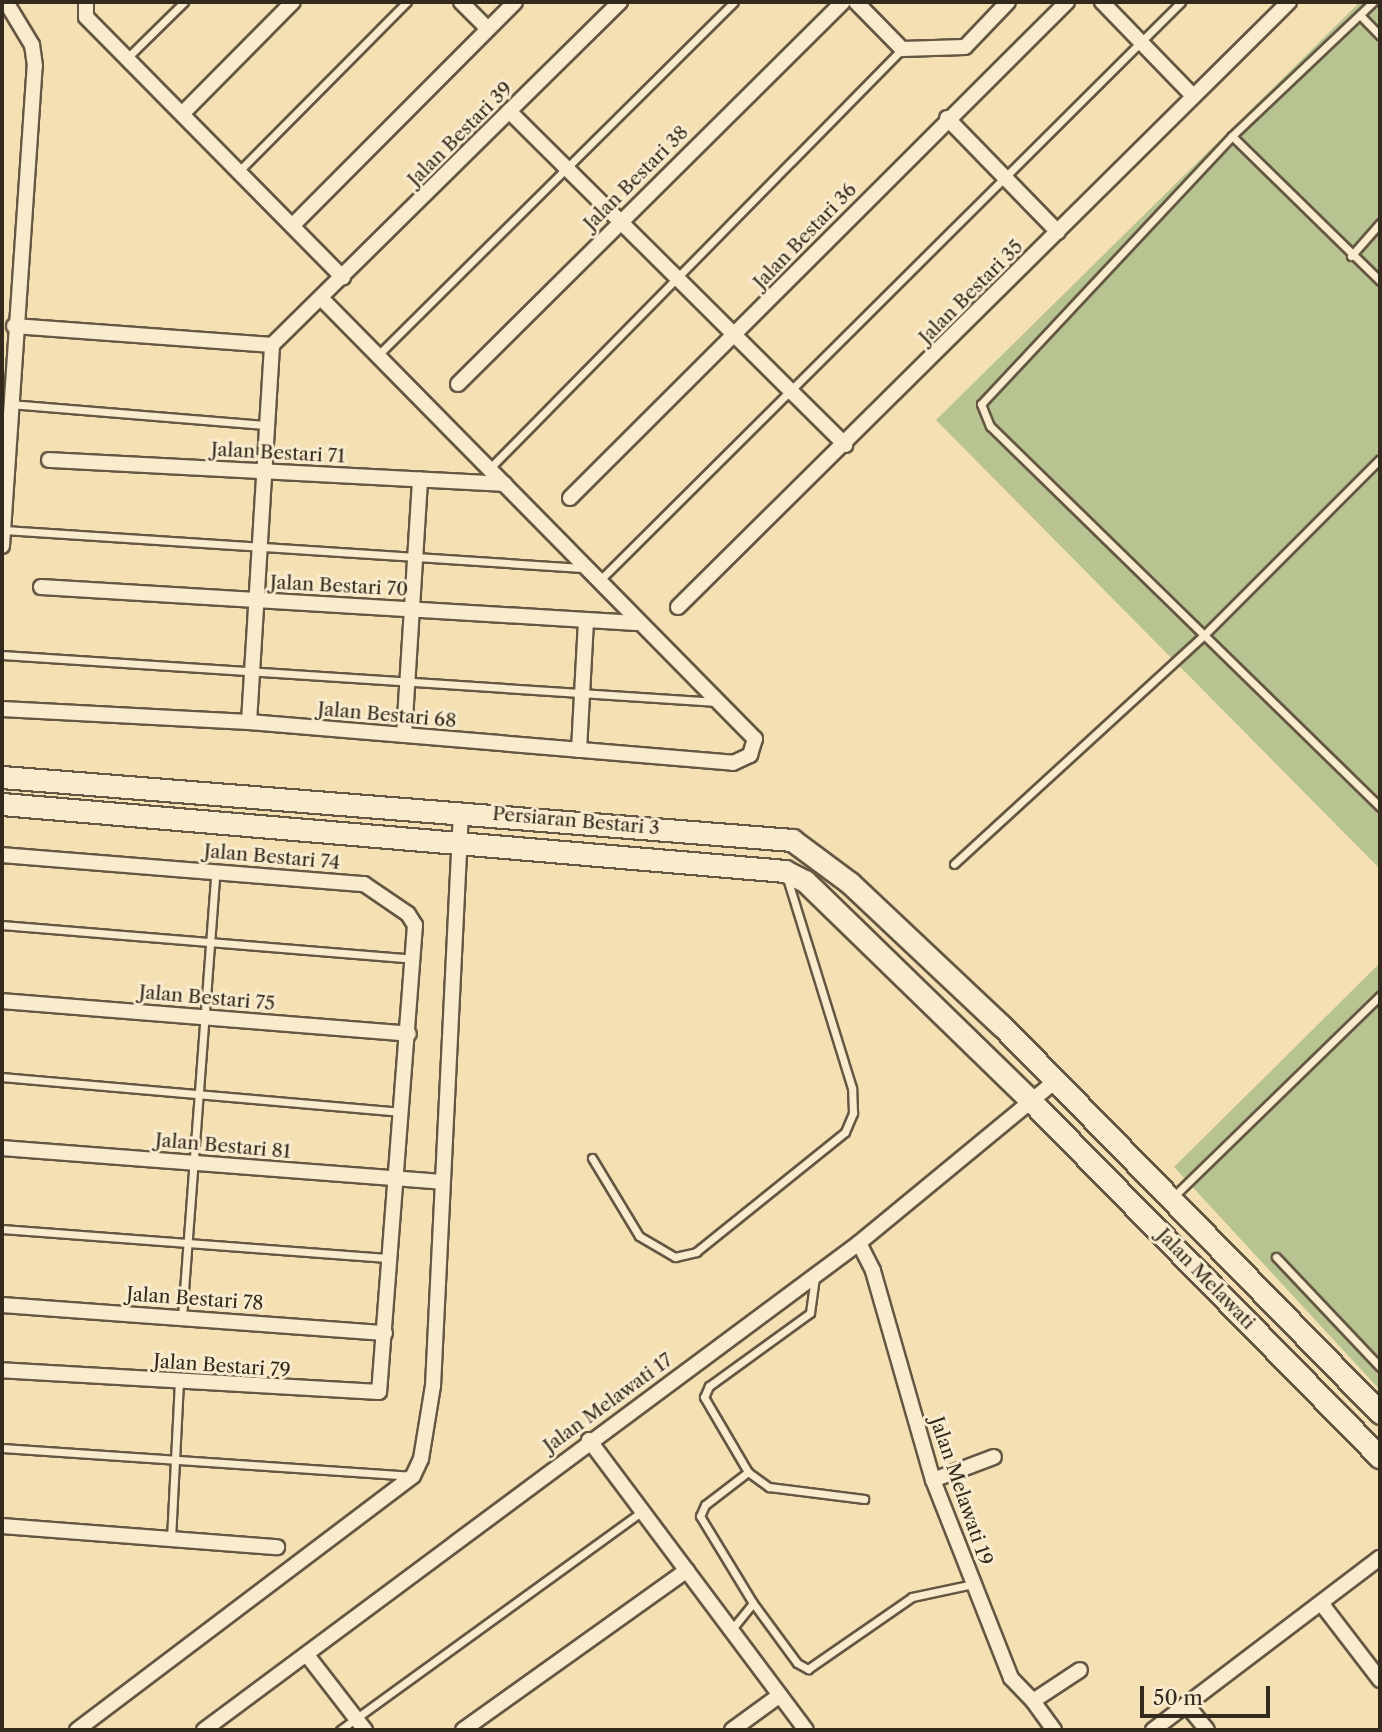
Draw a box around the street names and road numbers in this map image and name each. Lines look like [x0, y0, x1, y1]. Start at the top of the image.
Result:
street label: Jalan Bestari 39 [403, 77, 517, 191]
street label: Jalan Bestari 38 [579, 121, 693, 235]
street label: Jalan Bestari 36 [749, 178, 861, 294]
street label: Jalan Bestari 35 [914, 235, 1028, 349]
street label: Jalan Bestari 71 [210, 438, 346, 468]
street label: Jalan Bestari 70 [269, 571, 409, 601]
street label: Jalan Bestari 68 [317, 698, 457, 732]
street label: Persiaran Bestari 3 [491, 802, 661, 840]
street label: Jalan Bestari 74 [203, 840, 341, 874]
street label: Jalan Bestari 75 [138, 981, 276, 1015]
street label: Jalan Bestari 81 [154, 1129, 292, 1163]
street label: Jalan Melawati [1152, 1224, 1260, 1334]
street label: Jalan Bestari 78 [126, 1283, 264, 1315]
street label: Jalan Melawati 17 [539, 1349, 677, 1457]
street label: Jalan Bestari 79 [153, 1350, 291, 1382]
street label: Jalan Melawati 19 [925, 1414, 997, 1568]

